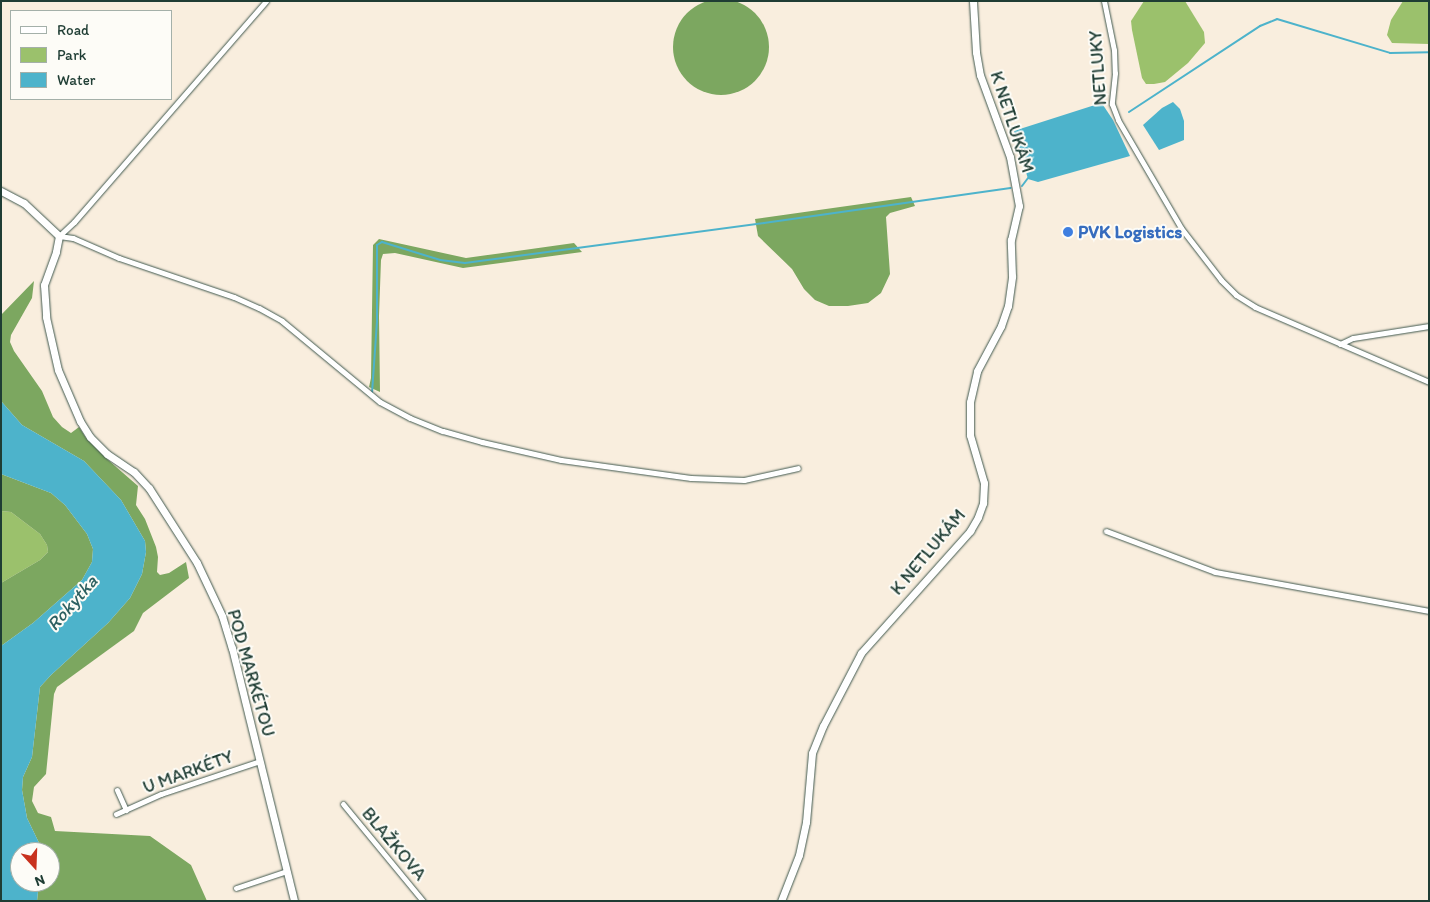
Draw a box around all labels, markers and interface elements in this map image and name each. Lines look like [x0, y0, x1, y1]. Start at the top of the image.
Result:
legend [10, 10, 172, 100]
text: Road [57, 21, 89, 39]
street label: NETLUKY [1085, 30, 1111, 106]
text: Park [57, 46, 87, 64]
street label: K NETLUKÁM [985, 68, 1039, 176]
text: Water [57, 71, 95, 89]
place label: PVK Logistics [1078, 221, 1182, 243]
marker: PVK Logistics [1062, 226, 1074, 238]
street label: K NETLUKÁM [886, 504, 970, 600]
water label: Rokytka [42, 571, 102, 635]
street label: POD MARKÉTOU [222, 607, 280, 739]
street label: U MARKÉTY [140, 746, 236, 798]
street label: BLAŽKOVA [357, 803, 431, 885]
north arrow [10, 842, 60, 892]
text: N [33, 871, 47, 890]

